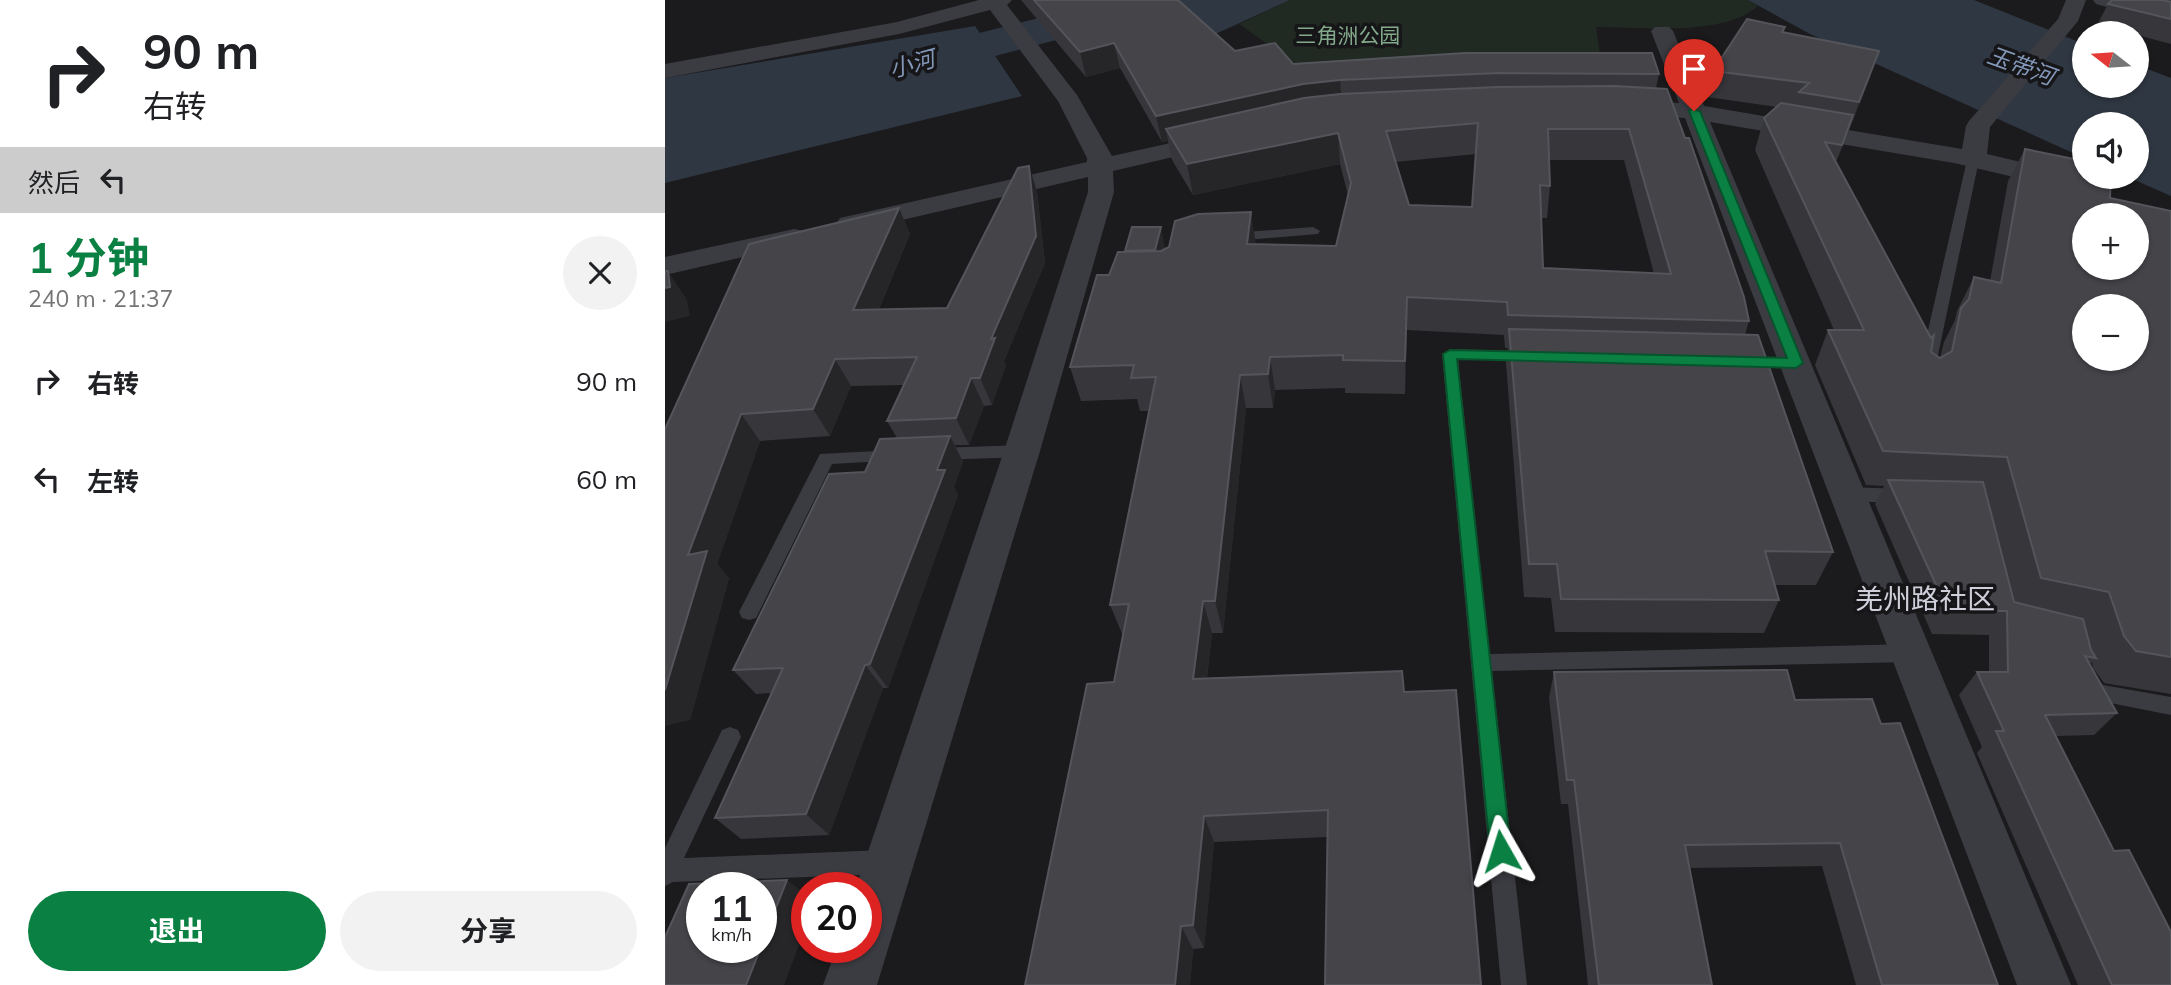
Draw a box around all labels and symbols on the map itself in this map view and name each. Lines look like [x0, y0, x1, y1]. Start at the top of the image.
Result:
north arrow [2072, 21, 2149, 98]
park label: 三角洲公园 [1296, 22, 1401, 48]
pin [1664, 39, 1724, 111]
water label: 玉带河 [1984, 40, 2062, 92]
water label: 小河 [886, 43, 942, 83]
district label: 羌州路社区 [1855, 581, 1995, 616]
position arrow [1464, 814, 1538, 888]
speed limit sign: 20 [791, 872, 882, 963]

